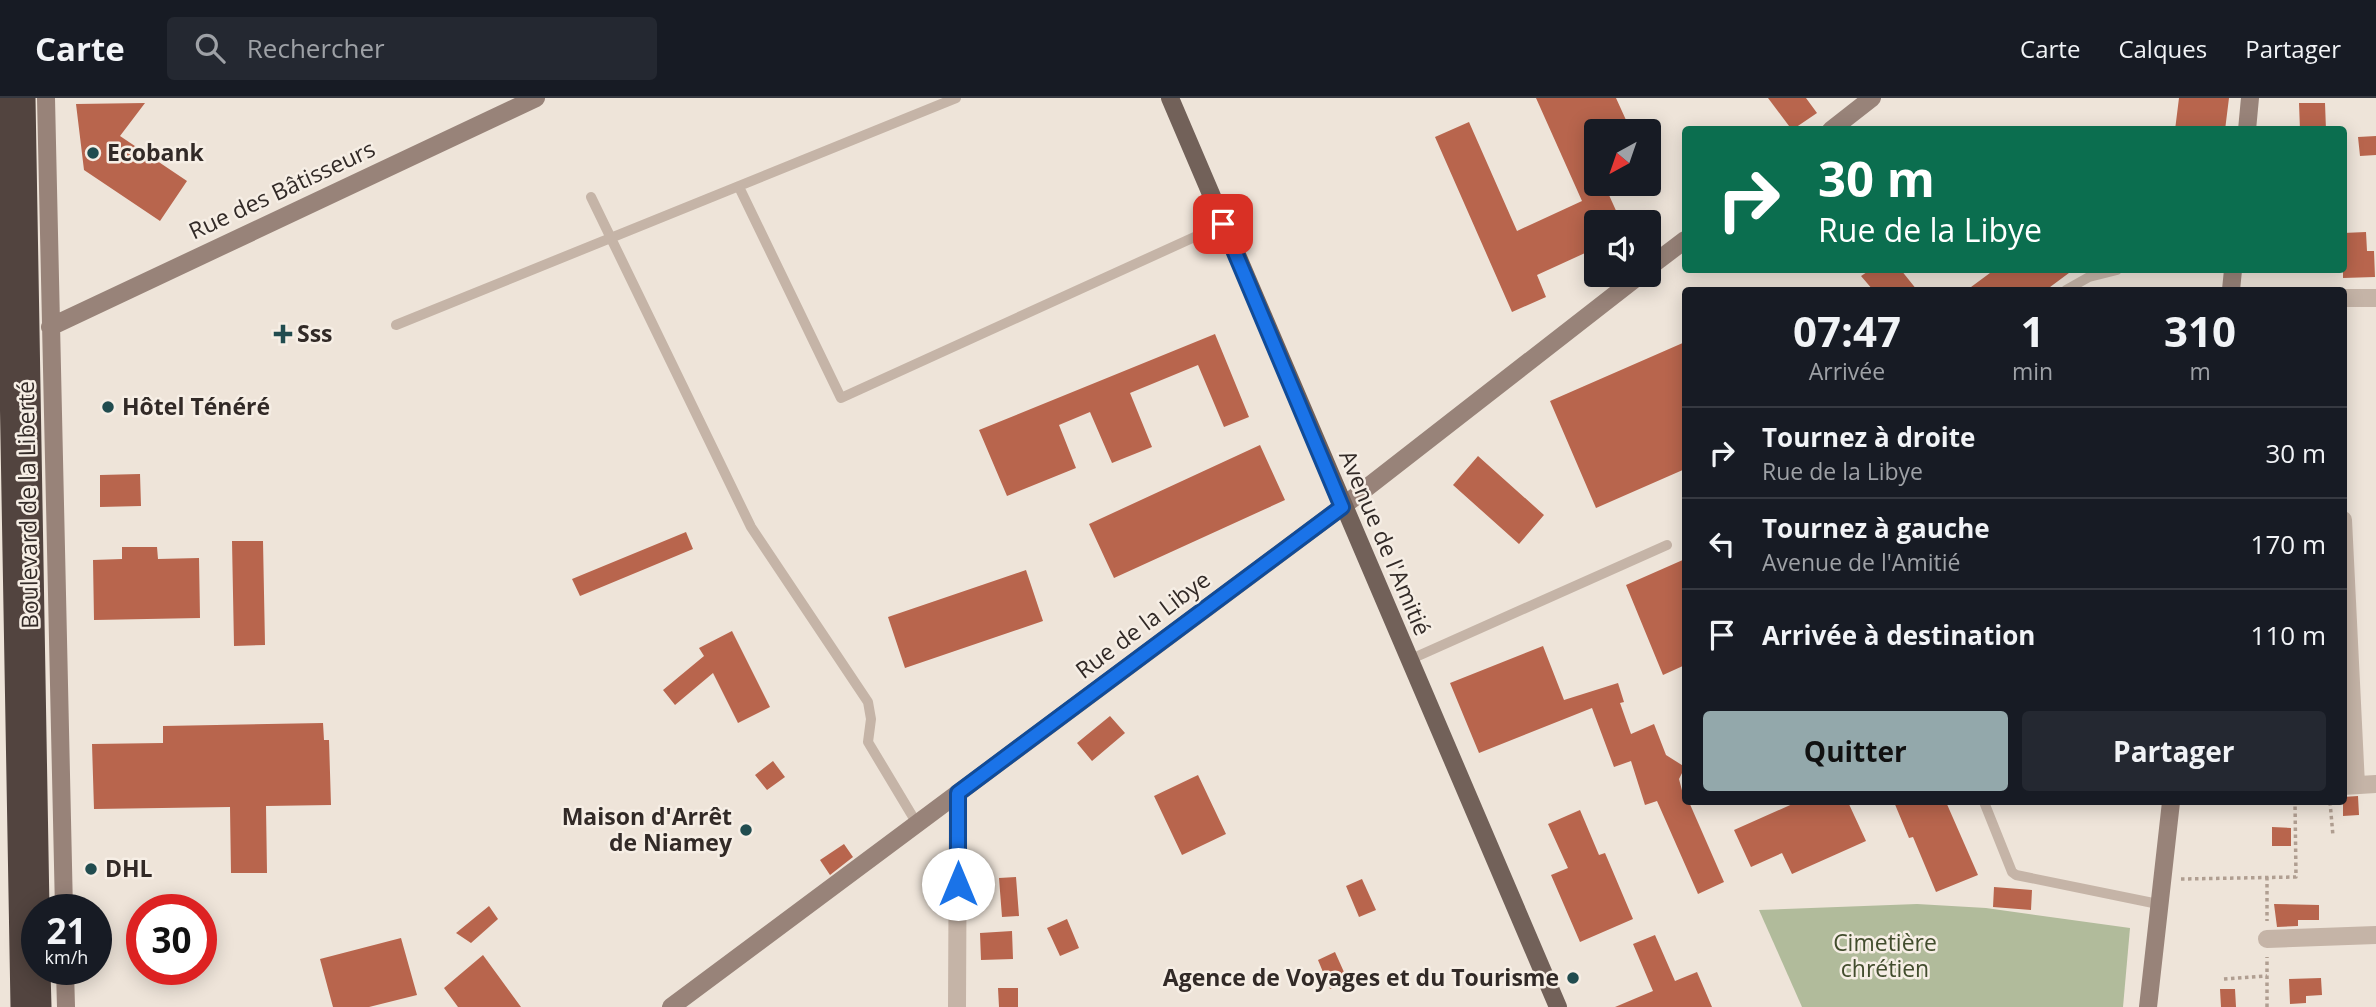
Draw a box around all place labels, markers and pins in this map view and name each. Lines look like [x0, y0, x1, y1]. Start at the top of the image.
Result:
place label: Ecobank [107, 136, 205, 168]
marker: Ecobank [85, 145, 101, 161]
pin [1193, 194, 1253, 254]
place label: Sss [297, 317, 333, 349]
marker: Sss [275, 326, 291, 342]
place label: Hôtel Ténéré [122, 390, 270, 422]
marker: Hôtel Ténéré [100, 399, 116, 415]
place label: Maison d'Arrêt de Niamey [562, 800, 733, 858]
marker: Maison d'Arrêt de Niamey [738, 822, 754, 838]
place label: DHL [105, 852, 153, 884]
marker: DHL [83, 861, 99, 877]
place label: Agence de Voyages et du Tourisme [1163, 961, 1559, 993]
marker: Agence de Voyages et du Tourisme [1565, 970, 1581, 986]

